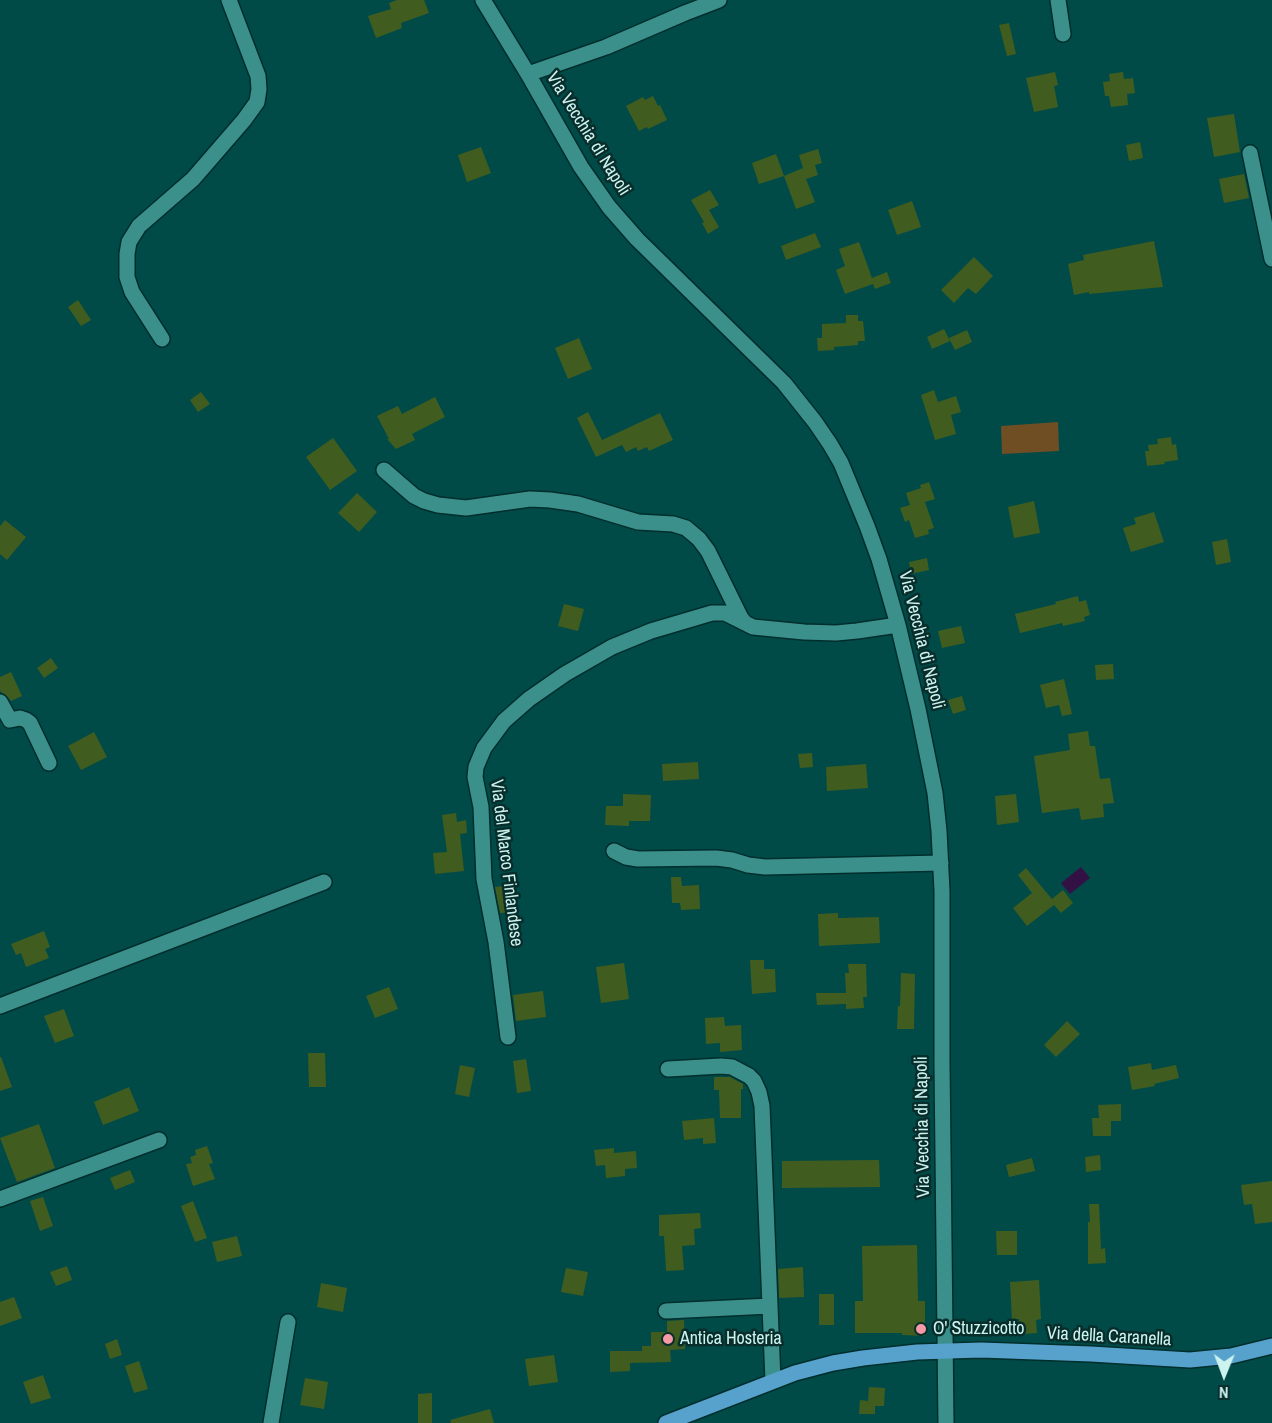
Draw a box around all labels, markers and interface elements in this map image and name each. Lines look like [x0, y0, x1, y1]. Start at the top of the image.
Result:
street label: Via Vecchia di Napoli [541, 68, 635, 200]
street label: Via Vecchia di Napoli [893, 569, 949, 711]
street label: Via del Marco Finlandese [485, 778, 527, 948]
street label: Via Vecchia di Napoli [911, 1056, 935, 1198]
place label: O' Stuzzicotto [933, 1318, 1024, 1340]
marker: O' Stuzzicotto [914, 1322, 928, 1336]
street label: Via della Caranella [1046, 1323, 1172, 1351]
place label: Antica Hosteria [680, 1328, 782, 1350]
marker: Antica Hosteria [661, 1332, 675, 1346]
north arrow [1194, 1345, 1254, 1405]
text: N [1219, 1382, 1229, 1404]

